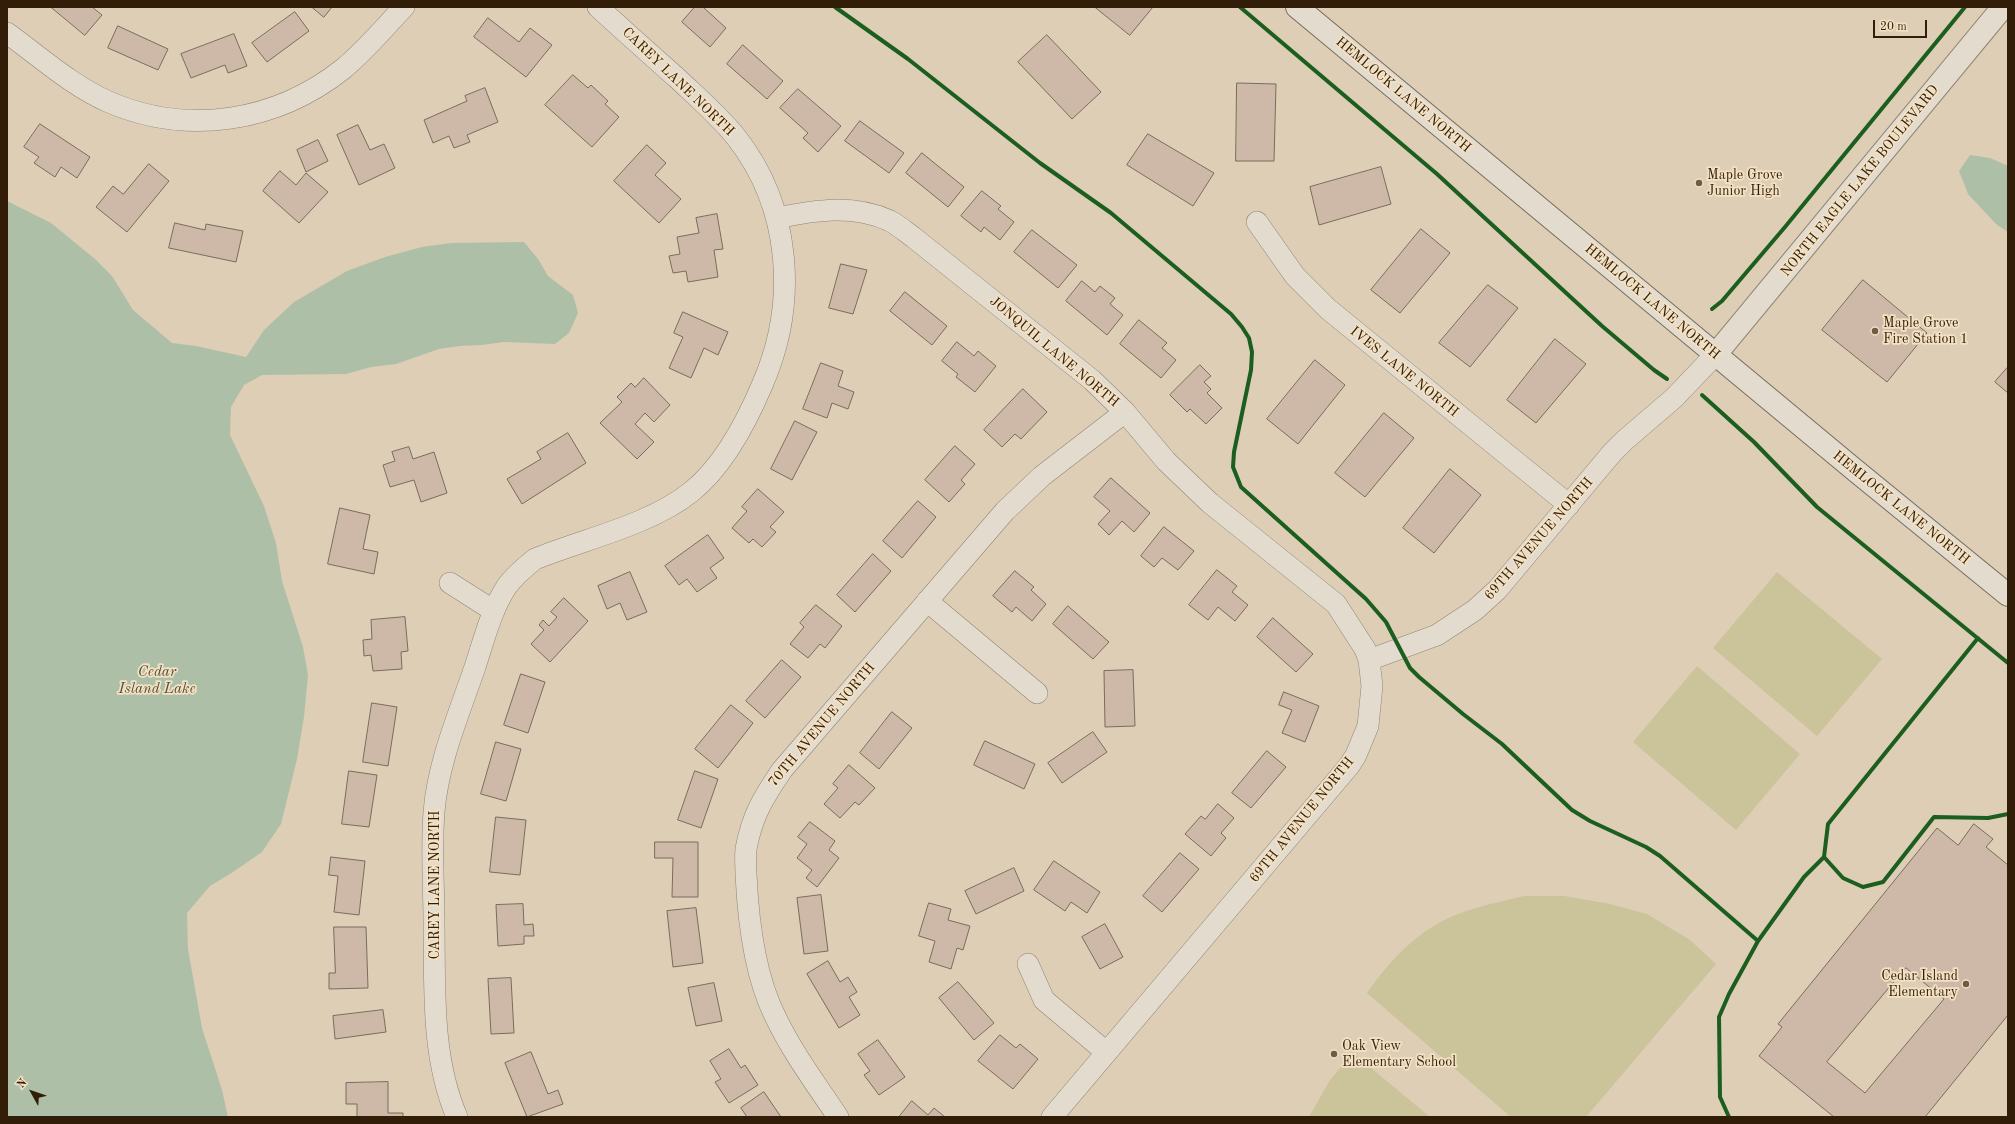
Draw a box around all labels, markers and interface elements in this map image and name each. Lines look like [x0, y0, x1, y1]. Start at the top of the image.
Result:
scale bar [1875, 12, 1929, 38]
text: 20 m [1880, 21, 1907, 33]
street label: CAREY LANE NORTH [618, 24, 738, 140]
street label: HEMLOCK LANE NORTH [1332, 33, 1474, 157]
street label: NORTH EAGLE LAKE BOULEVARD [1777, 82, 1943, 280]
place label: Maple Grove Junior High [1707, 167, 1782, 200]
marker: Maple Grove Junior High [1694, 178, 1704, 188]
street label: HEMLOCK LANE NORTH [1581, 240, 1723, 364]
street label: JONQUIL LANE NORTH [986, 293, 1122, 411]
place label: Maple Grove Fire Station 1 [1883, 315, 1968, 348]
street label: IVES LANE NORTH [1346, 323, 1462, 421]
marker: Maple Grove Fire Station 1 [1870, 326, 1880, 336]
street label: HEMLOCK LANE NORTH [1829, 447, 1973, 569]
street label: 69TH AVENUE NORTH [1481, 474, 1597, 604]
street label: 70TH AVENUE NORTH [765, 659, 879, 791]
water label: Cedar Island Lake [118, 663, 196, 698]
street label: 69TH AVENUE NORTH [1246, 754, 1358, 886]
street label: CAREY LANE NORTH [427, 810, 443, 960]
place label: Cedar Island Elementary [1881, 968, 1958, 1000]
marker: Cedar Island Elementary [1961, 979, 1971, 989]
place label: Oak View Elementary School [1342, 1038, 1456, 1070]
marker: Oak View Elementary School [1329, 1049, 1339, 1059]
north arrow [12, 1072, 52, 1112]
text: N [16, 1077, 29, 1091]

